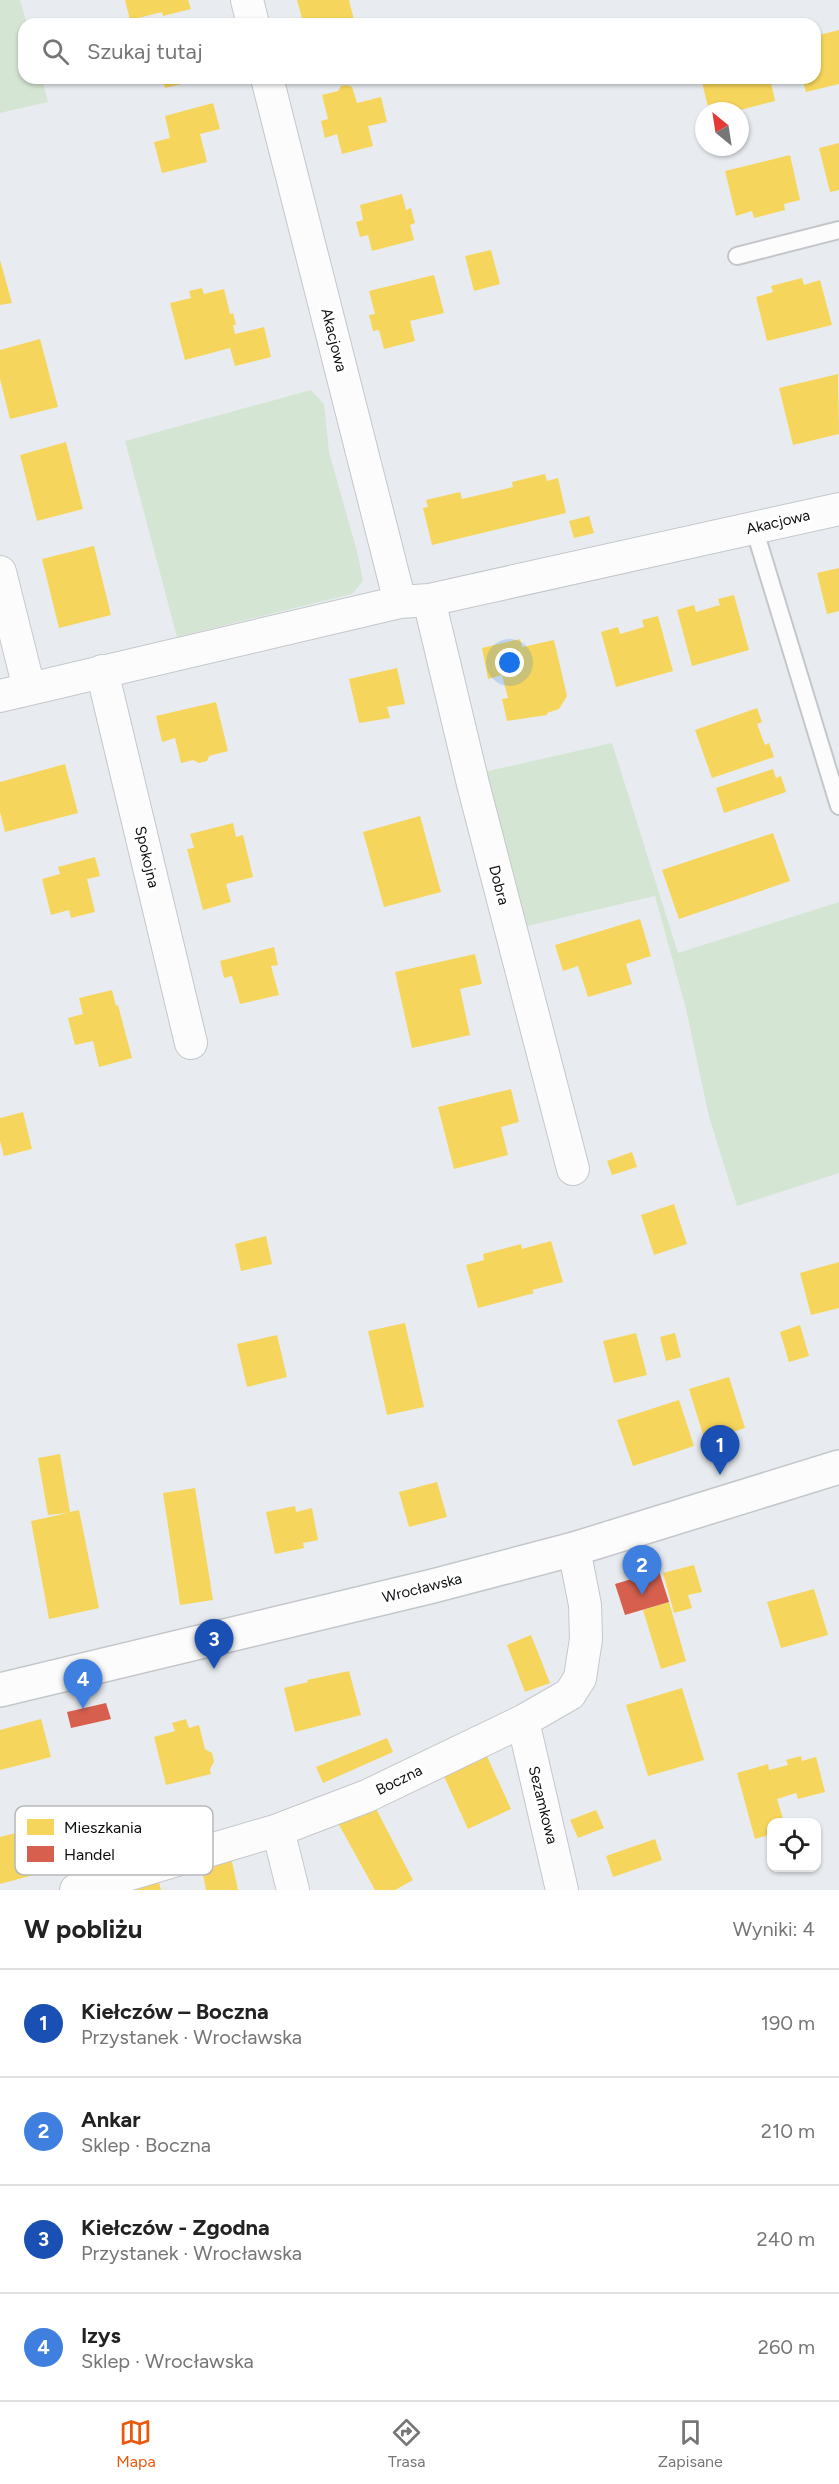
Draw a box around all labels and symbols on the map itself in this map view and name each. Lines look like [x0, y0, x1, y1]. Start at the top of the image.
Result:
north arrow [695, 102, 749, 156]
street label: Akacjowa [317, 306, 351, 374]
street label: Akacjowa [744, 506, 812, 538]
your location [495, 648, 524, 677]
street label: Spokojna [131, 824, 163, 890]
street label: Dobra [485, 863, 513, 907]
pin: 1 [700, 1426, 740, 1475]
pin: 2 [622, 1546, 662, 1595]
street label: Wrocławska [380, 1569, 464, 1607]
pin: 3 [194, 1620, 234, 1669]
pin: 4 [64, 1660, 103, 1709]
street label: Boczna [373, 1761, 425, 1799]
street label: Sezamkowa [525, 1764, 561, 1846]
legend [15, 1806, 213, 1875]
text: Mieszkania [64, 1818, 142, 1837]
text: Handel [64, 1845, 115, 1864]

